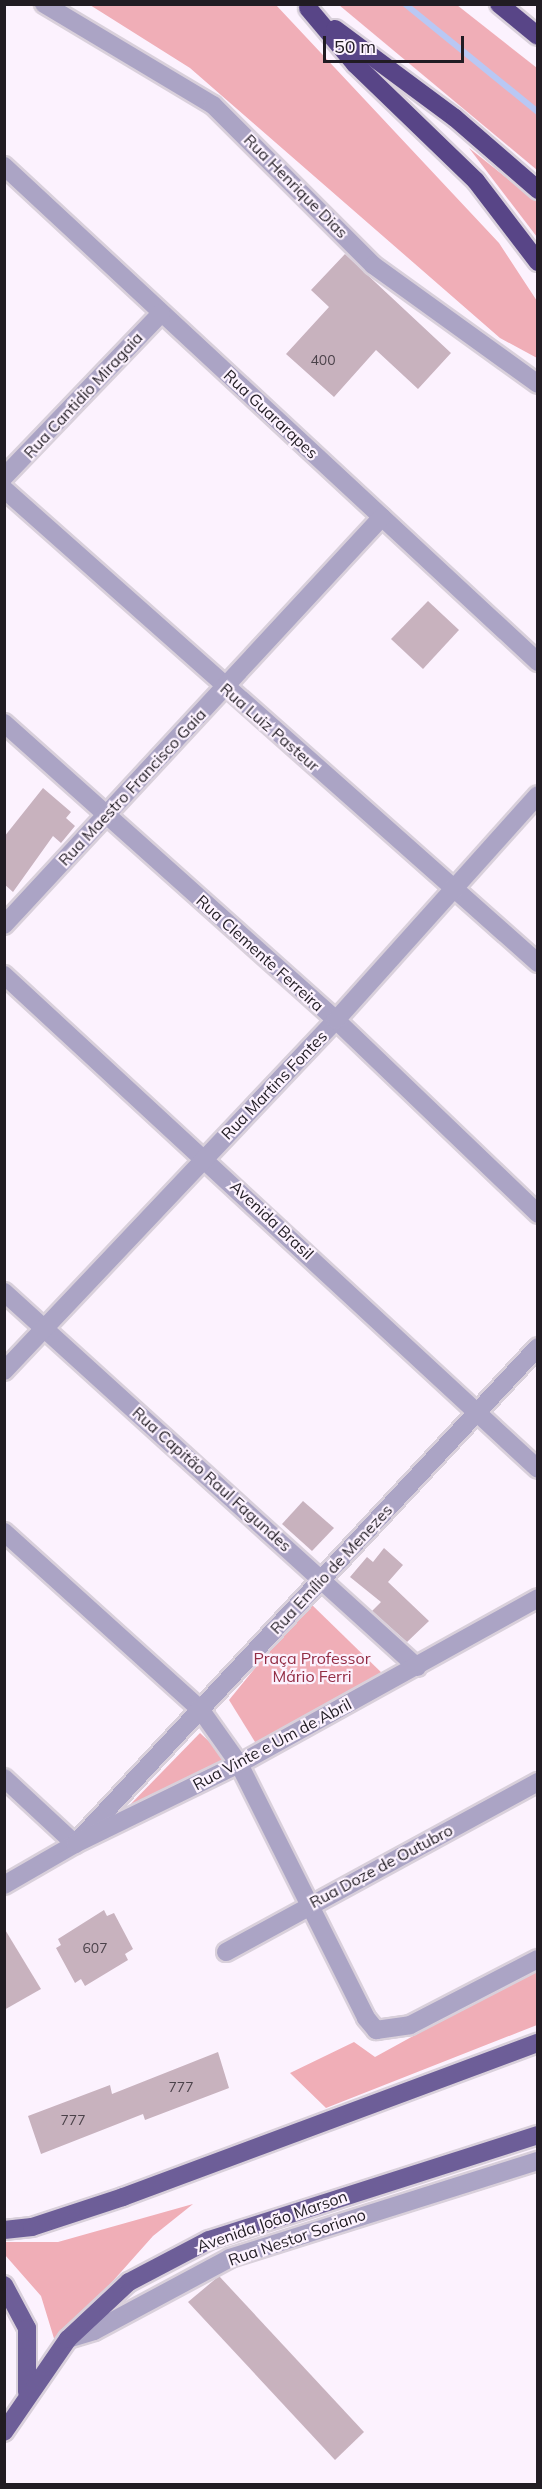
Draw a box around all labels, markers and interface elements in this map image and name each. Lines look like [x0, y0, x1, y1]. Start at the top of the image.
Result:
scale bar [326, 24, 467, 62]
text: 50 m [334, 35, 376, 58]
street label: Rua Henrique Dias [240, 130, 352, 242]
street label: Rua Cantidio Miragaia [20, 328, 146, 462]
house number: 400 [310, 352, 336, 368]
street label: Rua Guararapes [220, 366, 322, 462]
street label: Rua Luiz Pasteur [217, 679, 323, 775]
street label: Rua Maestro Francisco Gaia [54, 705, 210, 869]
street label: Rua Clemente Ferreira [192, 891, 328, 1015]
street label: Rua Martins Fontes [217, 1027, 331, 1143]
street label: Avenida Brasil [226, 1177, 318, 1263]
street label: Rua Capitão Raul Fagundes [129, 1403, 295, 1555]
street label: Rua Emílio de Menezes [266, 1500, 396, 1638]
park label: Praça Professor Mário Ferri [254, 1648, 370, 1686]
street label: Rua Vinte e Um de Abril [189, 1694, 355, 1794]
street label: Rua Doze de Outubro [306, 1820, 456, 1912]
house number: 607 [82, 1940, 108, 1956]
house number: 777 [168, 2079, 194, 2095]
house number: 777 [60, 2112, 86, 2128]
street label: Avenida João Marson [194, 2186, 350, 2256]
street label: Rua Nestor Soriano [226, 2204, 368, 2270]

